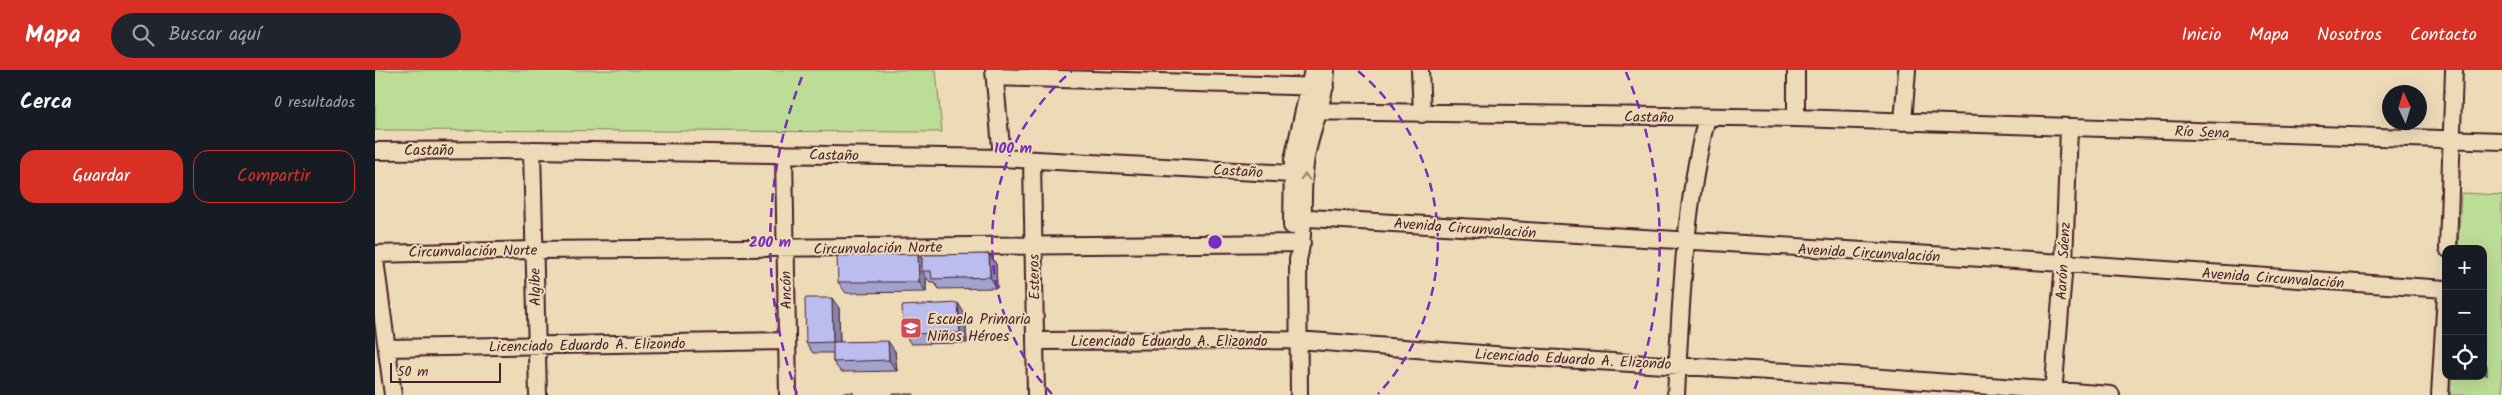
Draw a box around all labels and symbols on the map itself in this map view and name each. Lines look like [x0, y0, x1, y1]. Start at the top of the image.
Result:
north arrow [2382, 85, 2427, 130]
street label: Castaño [1624, 106, 1674, 130]
street label: Río Sena [2174, 120, 2230, 146]
text: 100 m [994, 137, 1032, 161]
street label: Castaño [404, 139, 454, 163]
street label: Castaño [809, 144, 859, 168]
street label: Castaño [1212, 159, 1264, 185]
one-way arrow [1299, 173, 1310, 181]
street label: Avenida Circunvalación [1393, 212, 1537, 246]
street label: Aarón Sáenz [2050, 221, 2078, 301]
text: 200 m [749, 231, 791, 255]
centre of rings [1206, 233, 1224, 251]
street label: Circunvalación Norte [813, 236, 943, 262]
street label: Avenida Circunvalación [1797, 238, 1941, 270]
street label: Circunvalación Norte [408, 239, 538, 265]
street label: Esteros [1023, 253, 1047, 300]
street label: Avenida Circunvalación [2201, 262, 2345, 296]
street label: Algibe [524, 267, 548, 306]
street label: Ancón [775, 270, 799, 309]
place label: Escuela Primaria Niños Héroes [927, 308, 1031, 349]
school or university icon: Escuela Primaria Niños Héroes [899, 316, 923, 340]
street label: Licenciado Eduardo A. Elizondo [1071, 330, 1268, 354]
street label: Licenciado Eduardo A. Elizondo [488, 332, 686, 360]
street label: Licenciado Eduardo A. Elizondo [1474, 343, 1672, 377]
scale bar [390, 360, 501, 383]

